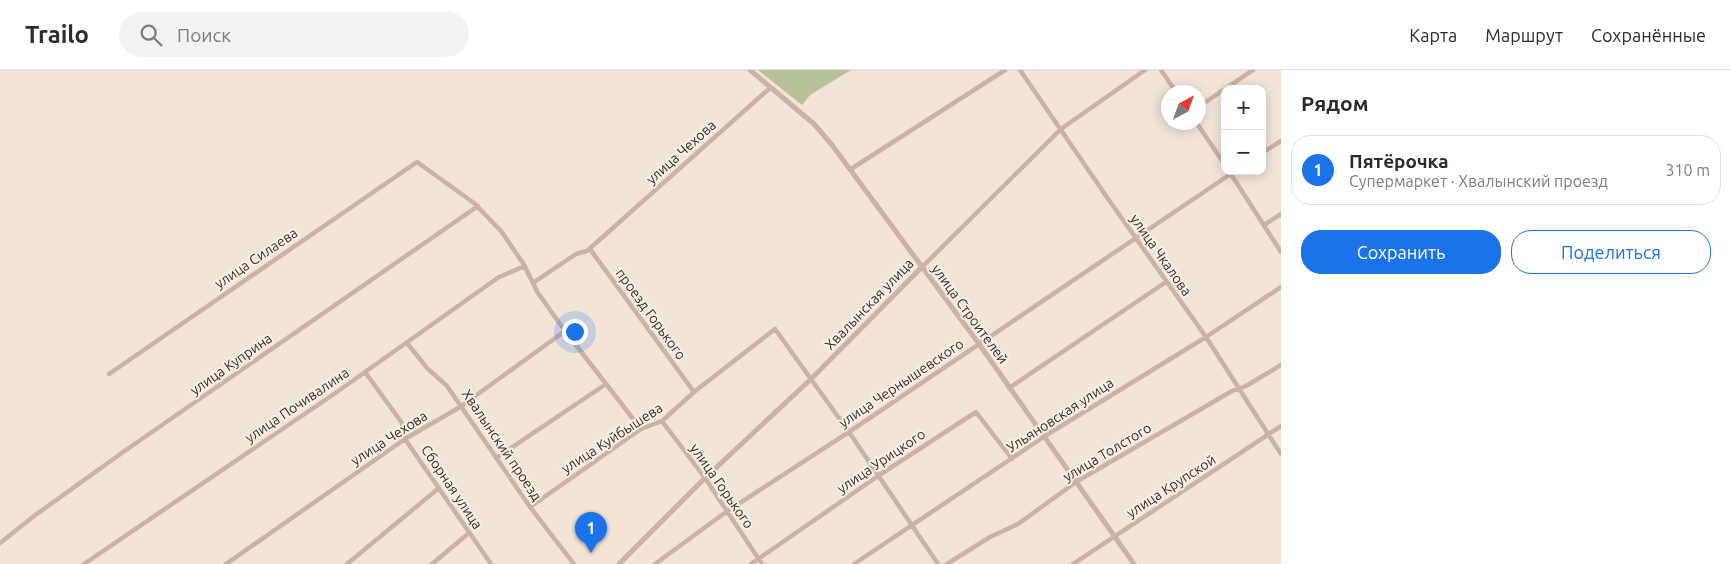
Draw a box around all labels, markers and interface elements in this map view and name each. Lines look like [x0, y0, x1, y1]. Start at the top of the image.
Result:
search box [119, 12, 469, 57]
text: Trailo [25, 21, 89, 48]
icon: search [137, 21, 165, 49]
text: Поиск [177, 24, 231, 46]
text: Карта [1409, 25, 1457, 45]
text: Маршрут [1485, 25, 1563, 45]
text: Сохранённые [1591, 25, 1706, 45]
north arrow [1161, 85, 1206, 130]
map controls [1221, 85, 1266, 175]
button: + [1221, 85, 1266, 130]
text: Рядом [1301, 91, 1369, 115]
street label: улица Чехова [643, 117, 719, 187]
button: − [1221, 130, 1266, 175]
text: Пятёрочка [1349, 150, 1448, 172]
text: 1 [1313, 161, 1323, 179]
text: 310 m [1665, 161, 1710, 179]
text: Супермаркет · Хвалынский проезд [1349, 172, 1608, 190]
street label: улица Чкалова [1127, 211, 1195, 299]
street label: улица Силаева [212, 224, 300, 292]
button: Сохранить [1301, 230, 1501, 274]
button: Поделиться [1511, 230, 1711, 274]
street label: Хвалынская улица [821, 255, 917, 353]
street label: улица Строителей [929, 261, 1011, 367]
street label: проезд Горького [613, 265, 689, 363]
your location [562, 319, 588, 345]
street label: улица Куприна [187, 330, 275, 398]
street label: улица Чернышевского [836, 335, 966, 431]
street label: улица Почивалина [242, 364, 352, 446]
street label: Ульяновская улица [1004, 374, 1116, 456]
street label: Хвалынский проезд [459, 386, 545, 504]
street label: улица Куйбышева [559, 399, 665, 477]
street label: улица Чехова [348, 407, 430, 469]
street label: улица Толстого [1060, 419, 1154, 485]
street label: улица Урицкого [834, 426, 928, 496]
street label: улица Горького [687, 441, 757, 531]
street label: Сборная улица [418, 442, 486, 532]
street label: улица Крупской [1123, 451, 1219, 521]
pin: 1 [575, 512, 607, 553]

